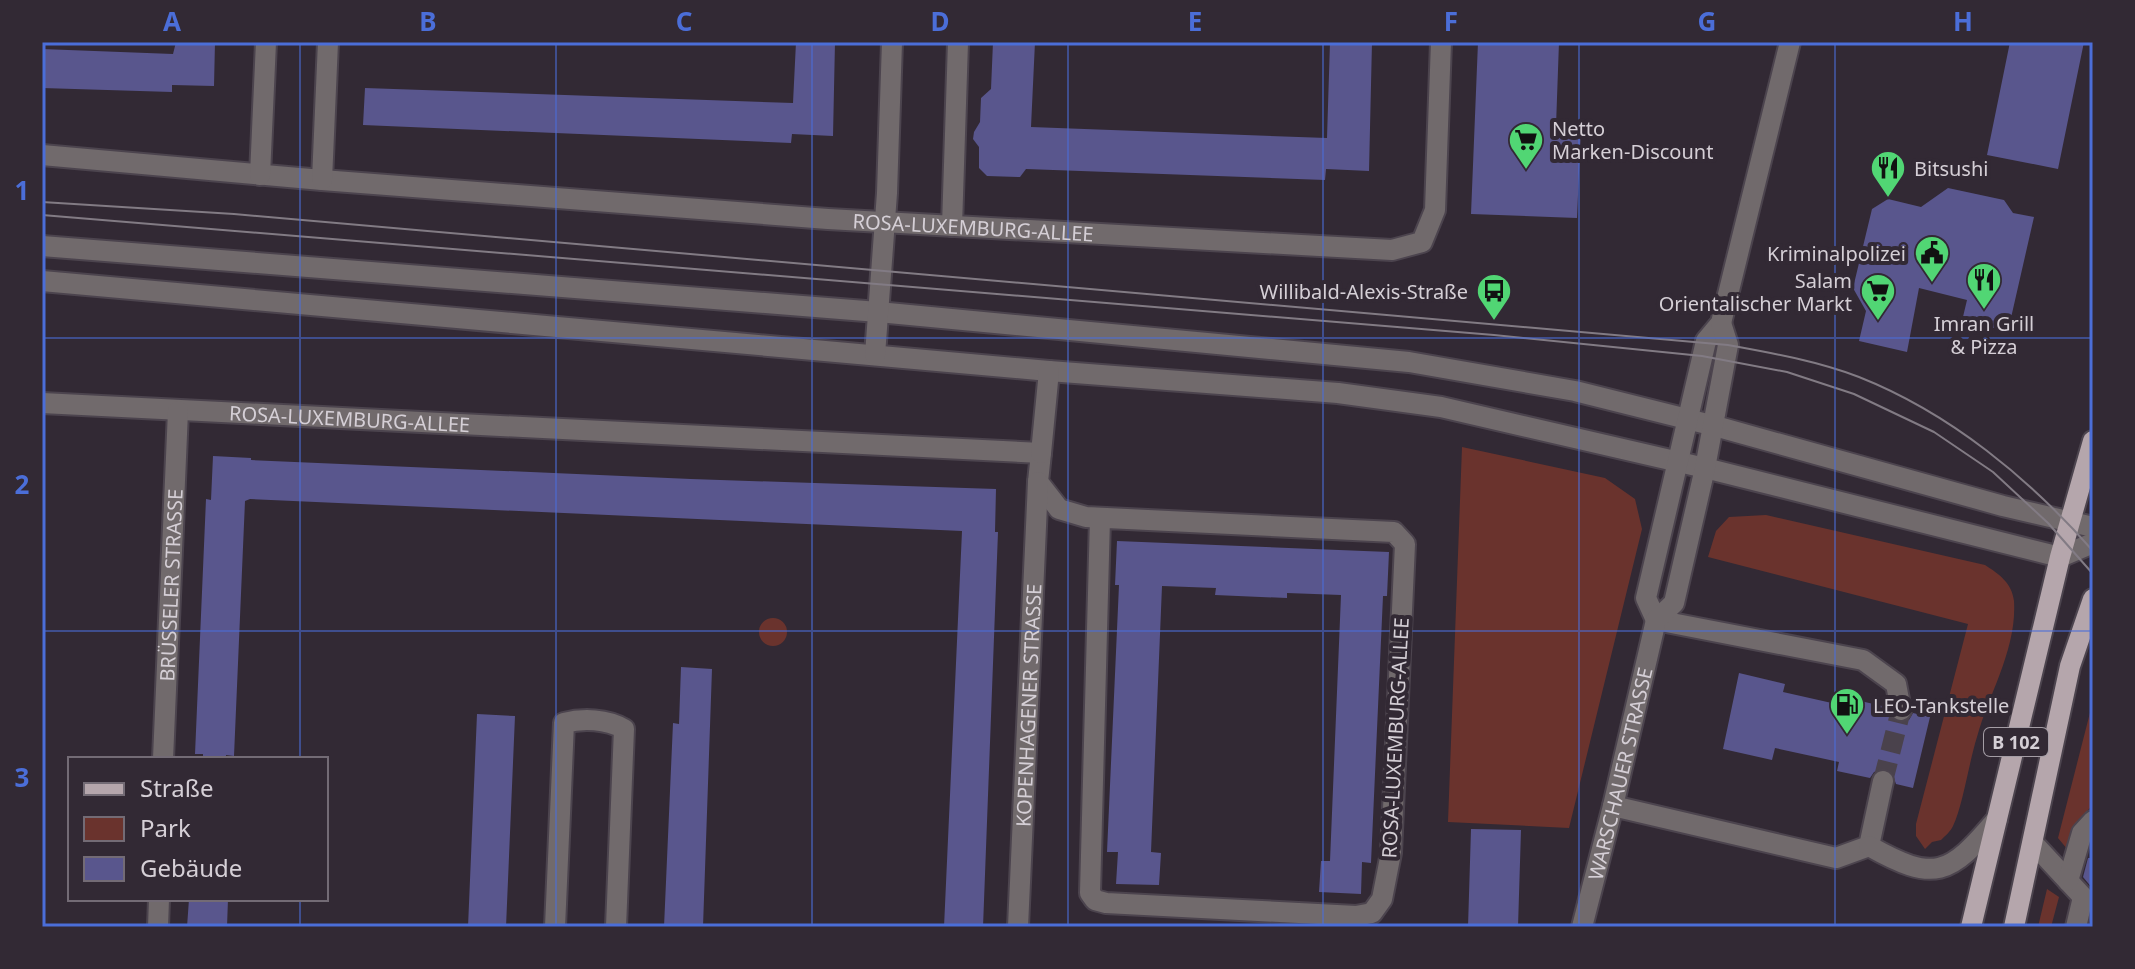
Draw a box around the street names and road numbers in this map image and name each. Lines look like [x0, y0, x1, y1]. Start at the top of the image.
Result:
street label: ROSA-LUXEMBURG-ALLEE [852, 207, 1094, 247]
street label: ROSA-LUXEMBURG-ALLEE [228, 399, 471, 438]
street label: BRÜSSELER STRASSE [153, 488, 188, 682]
street label: KOPENHAGENER STRASSE [1009, 583, 1047, 827]
street label: ROSA-LUXEMBURG-ALLEE [1375, 617, 1415, 859]
street label: WARSCHAUER STRASSE [1581, 664, 1658, 883]
road number: B 102 [1984, 728, 2048, 756]

